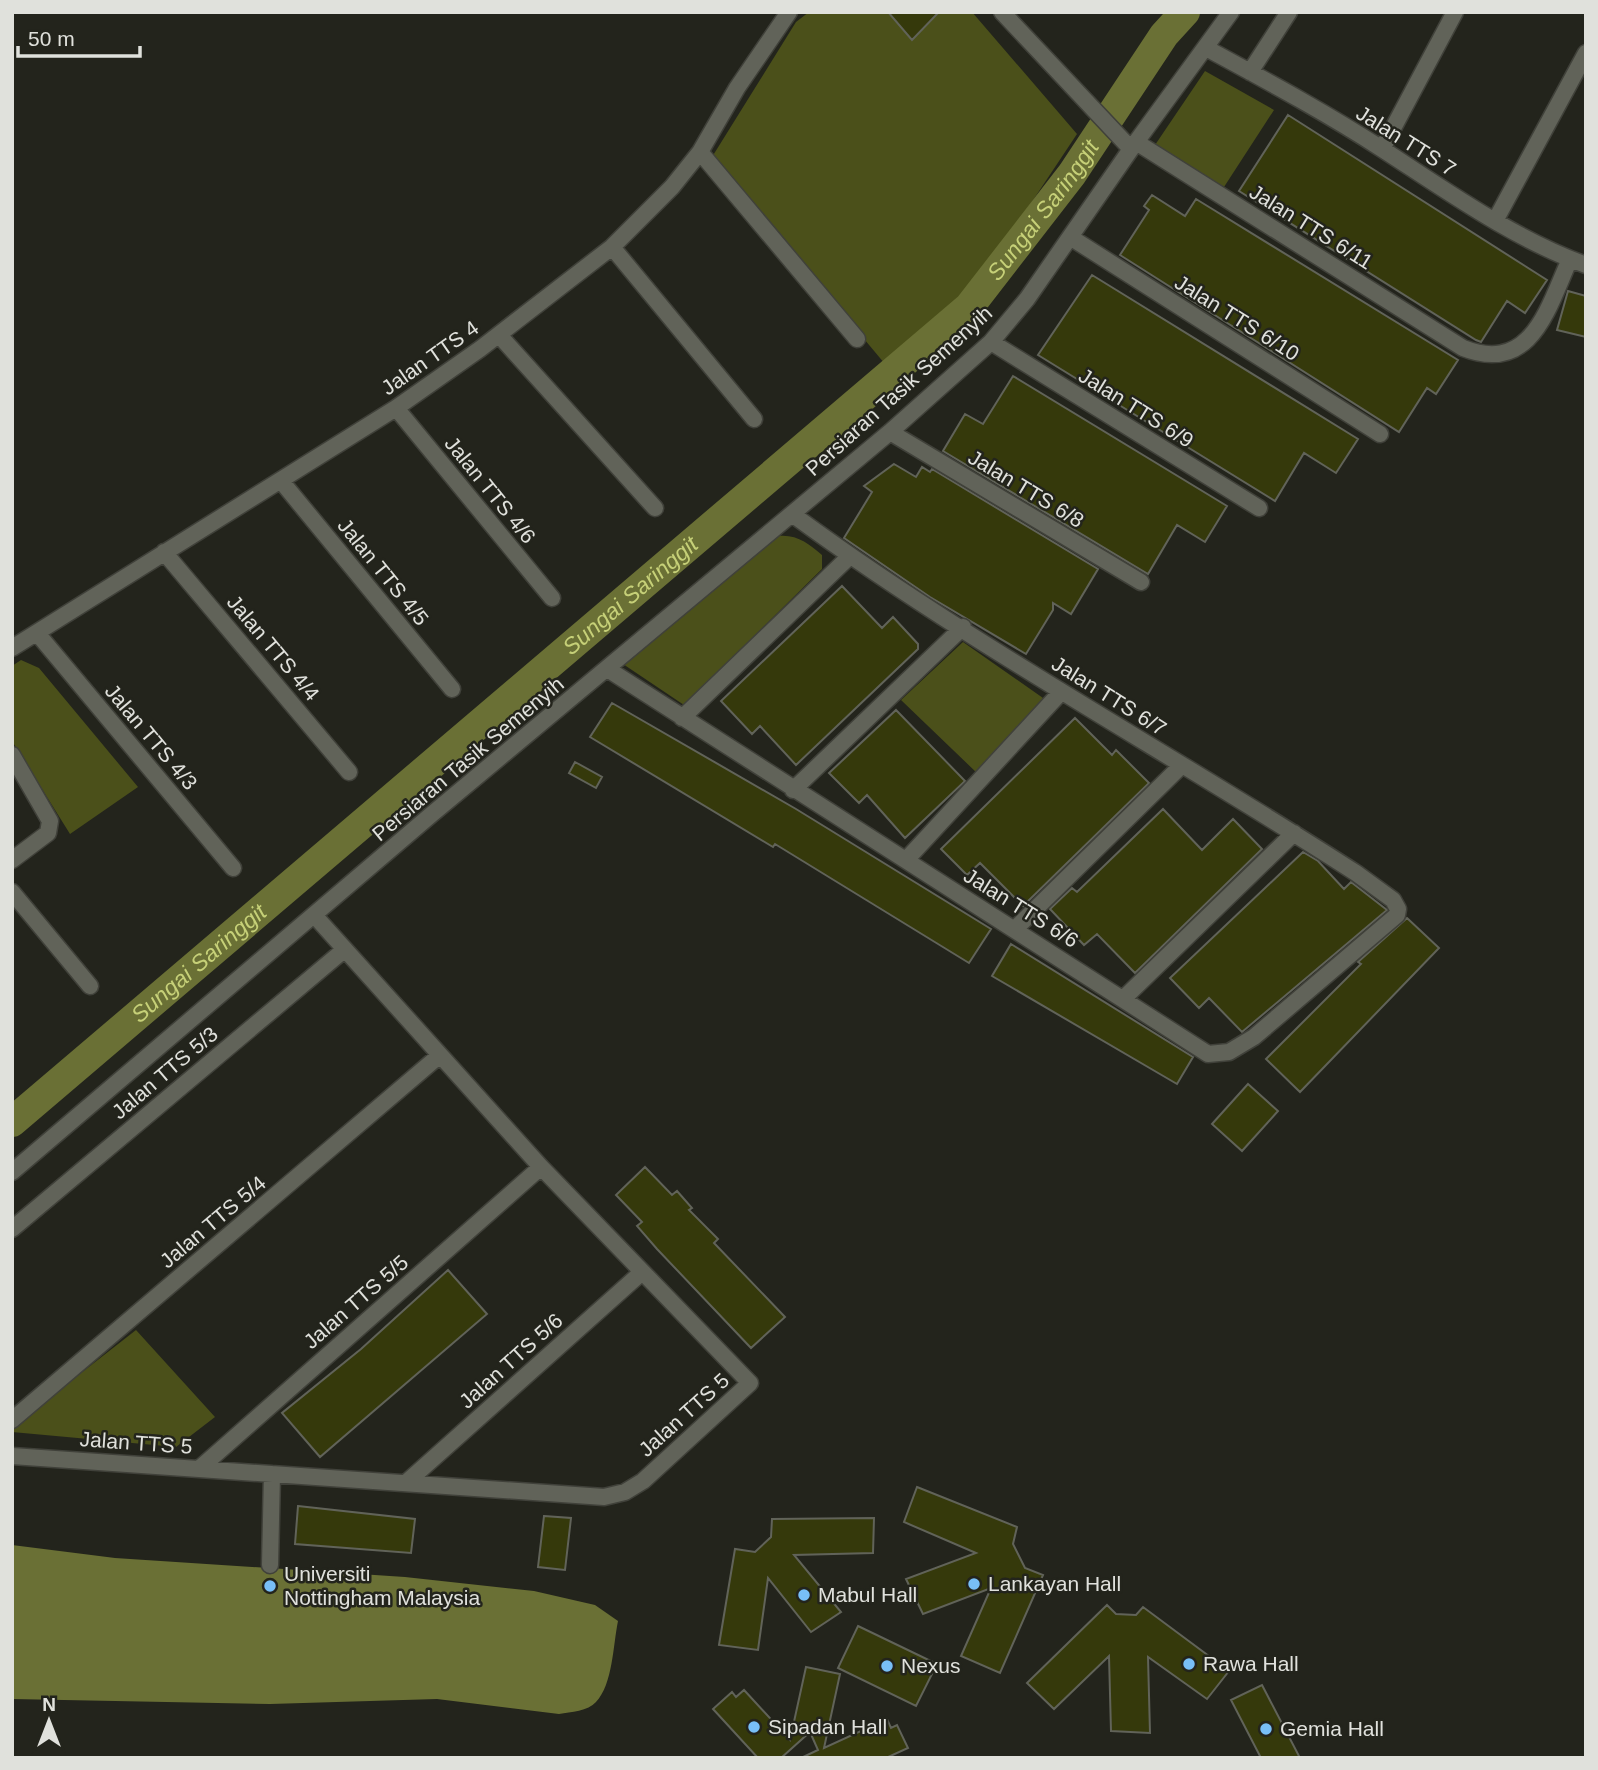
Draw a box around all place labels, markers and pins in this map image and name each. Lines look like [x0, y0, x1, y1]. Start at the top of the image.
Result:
place label: Universiti Nottingham Malaysia [284, 1562, 480, 1609]
place label: Lankayan Hall [988, 1572, 1121, 1595]
marker: Lankayan Hall [966, 1576, 982, 1592]
marker: Universiti Nottingham Malaysia [262, 1578, 278, 1594]
place label: Mabul Hall [818, 1583, 917, 1606]
marker: Mabul Hall [796, 1587, 812, 1603]
place label: Rawa Hall [1203, 1652, 1299, 1675]
place label: Nexus [901, 1654, 961, 1677]
marker: Rawa Hall [1181, 1656, 1197, 1672]
marker: Nexus [879, 1658, 895, 1674]
place label: Sipadan Hall [768, 1715, 887, 1738]
place label: Gemia Hall [1280, 1717, 1384, 1740]
marker: Sipadan Hall [746, 1719, 762, 1735]
marker: Gemia Hall [1258, 1721, 1274, 1737]

